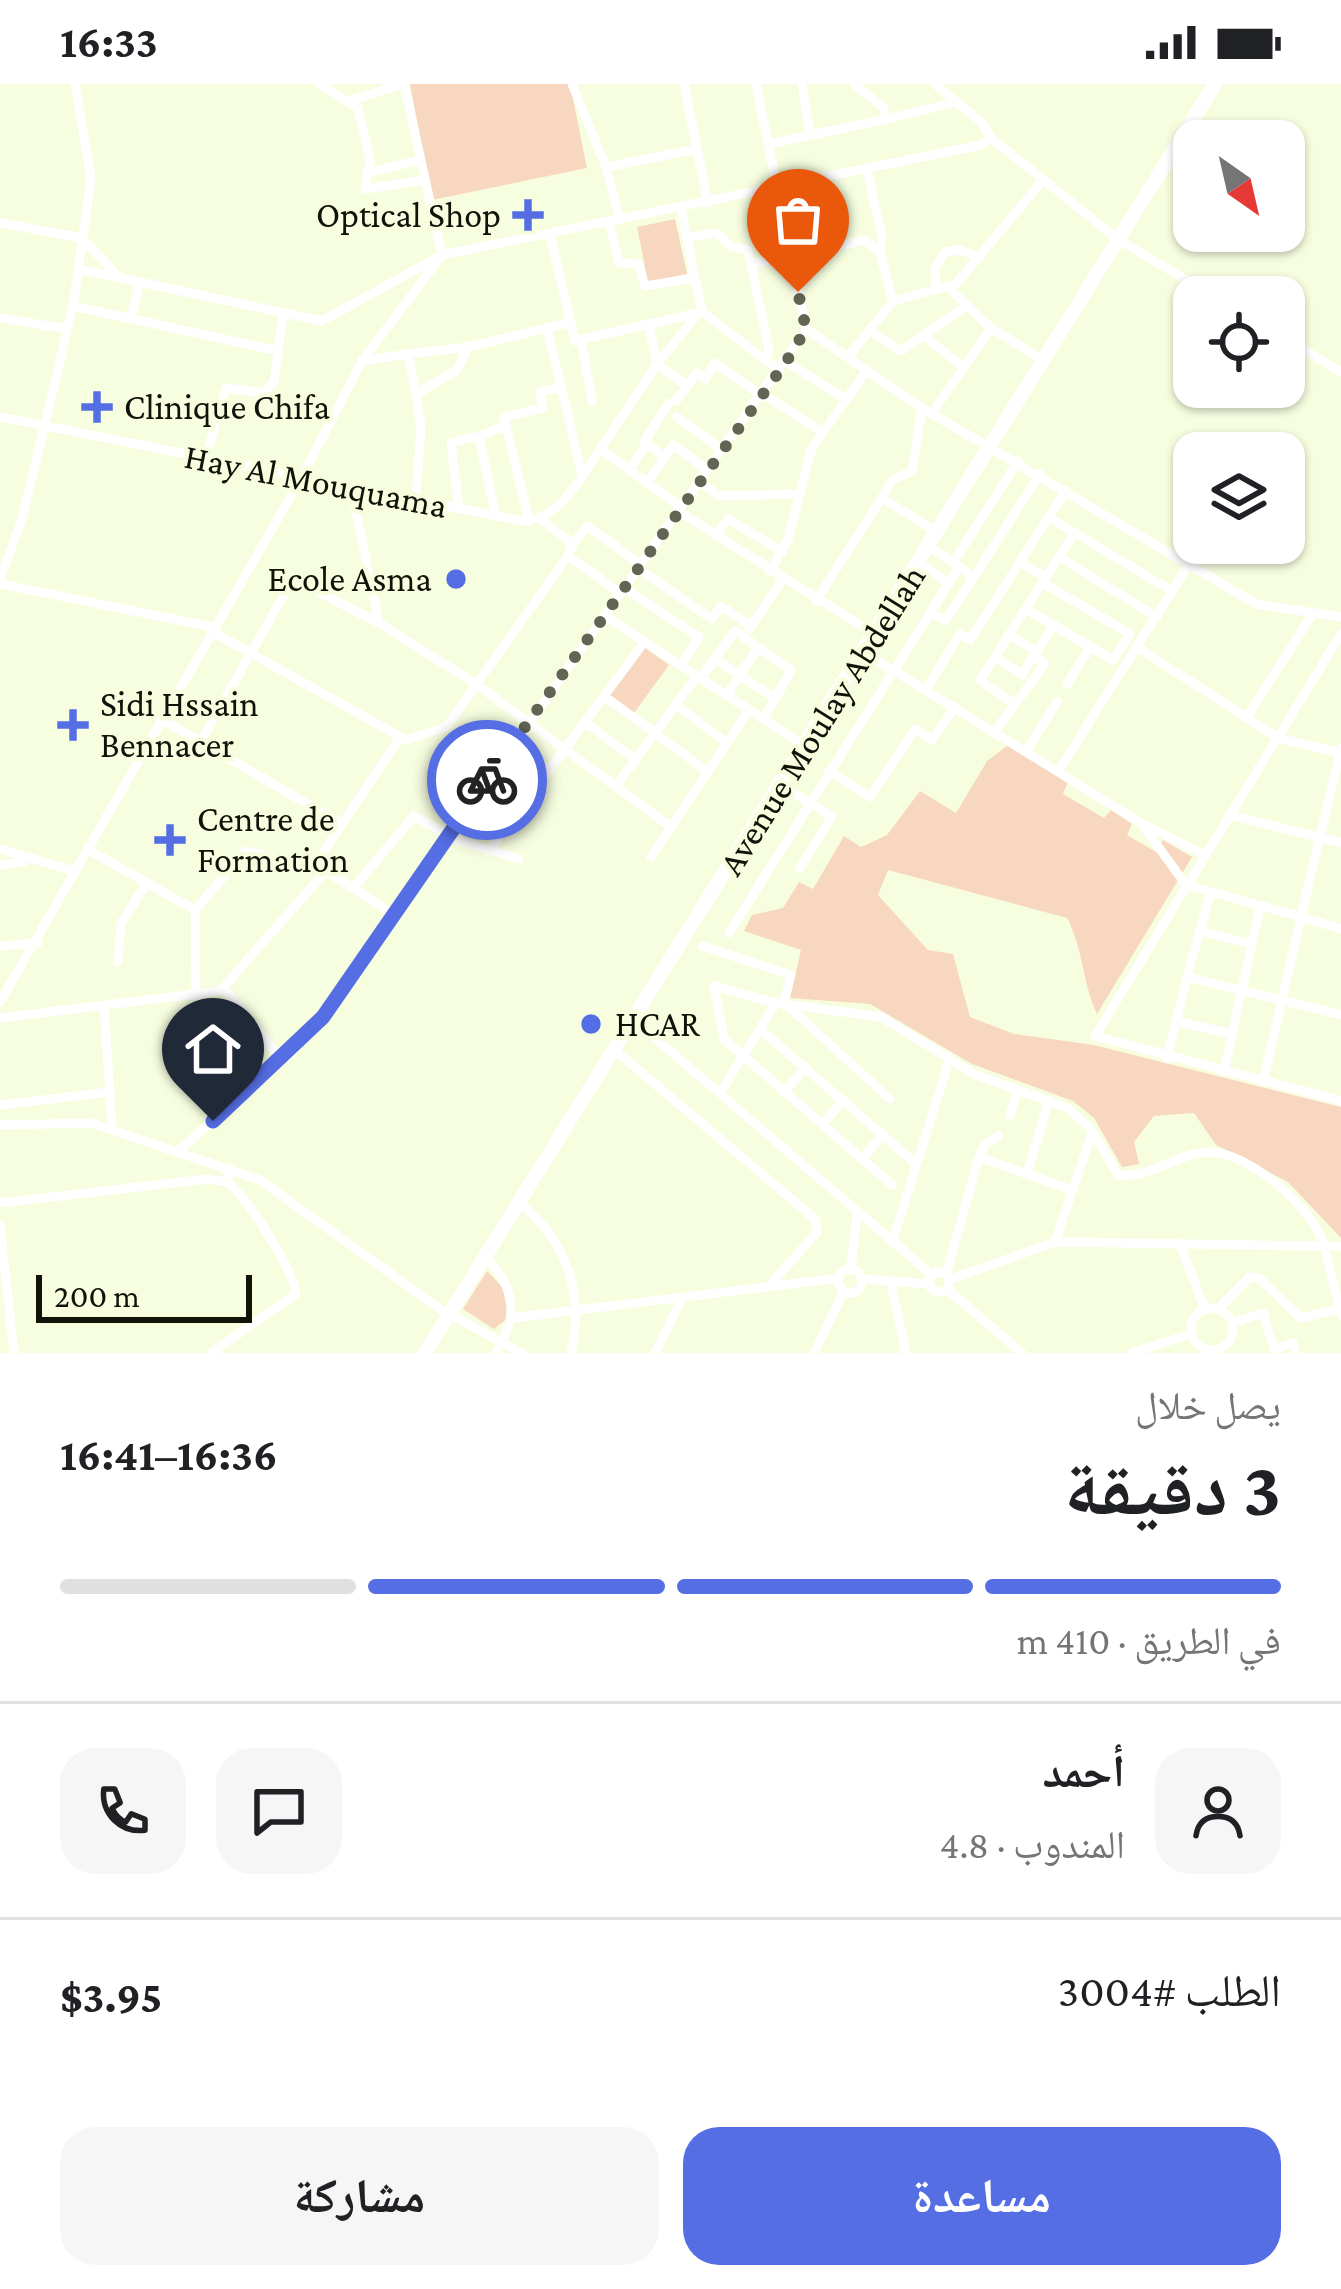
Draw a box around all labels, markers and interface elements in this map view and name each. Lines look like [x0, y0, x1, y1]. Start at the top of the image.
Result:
text: 16:33 [60, 17, 158, 67]
north arrow [1173, 120, 1305, 252]
map controls [1173, 120, 1305, 564]
pin [747, 169, 849, 292]
icon: bag [765, 187, 831, 253]
place label: Optical Shop [316, 195, 501, 235]
marker: Optical Shop [512, 199, 544, 231]
button: locate [1173, 276, 1305, 408]
place label: Clinique Chifa [124, 387, 330, 427]
marker: Clinique Chifa [81, 391, 113, 423]
button: layers [1173, 432, 1305, 564]
street label: Hay Al Mouquama [181, 436, 451, 526]
street label: Avenue Moulay Abdellah [710, 558, 934, 882]
place label: Ecole Asma [268, 559, 432, 599]
marker: Ecole Asma [443, 566, 469, 592]
place label: Sidi Hssain Bennacer [100, 684, 259, 765]
marker: Sidi Hssain Bennacer [57, 709, 89, 741]
courier [427, 720, 547, 840]
icon: bike [454, 747, 520, 813]
place label: Centre de Formation [197, 799, 349, 880]
marker: Centre de Formation [154, 824, 186, 856]
pin [162, 998, 264, 1121]
place label: HCAR [615, 1004, 701, 1044]
marker: HCAR [578, 1011, 604, 1037]
icon: home [180, 1016, 246, 1082]
scale bar [36, 1269, 252, 1322]
text: 200 m [54, 1277, 140, 1314]
text: يصل خلال [1135, 1384, 1281, 1427]
text: 16:36–16:41 [60, 1430, 277, 1480]
text: 3 دقيقة [1064, 1445, 1281, 1532]
text: في الطريق · 410 m [1017, 1619, 1281, 1662]
text: أحمد [1043, 1747, 1125, 1797]
button: phone [60, 1748, 186, 1874]
button: chat [216, 1748, 342, 1874]
button: person [1155, 1748, 1281, 1874]
text: المندوب · 4.8 [939, 1823, 1125, 1866]
text: الطلب #3004 [1058, 1966, 1281, 2016]
text: $3.95 [60, 1972, 162, 2022]
button: مشاركة [60, 2127, 659, 2265]
button: مساعدة [683, 2127, 1281, 2265]

